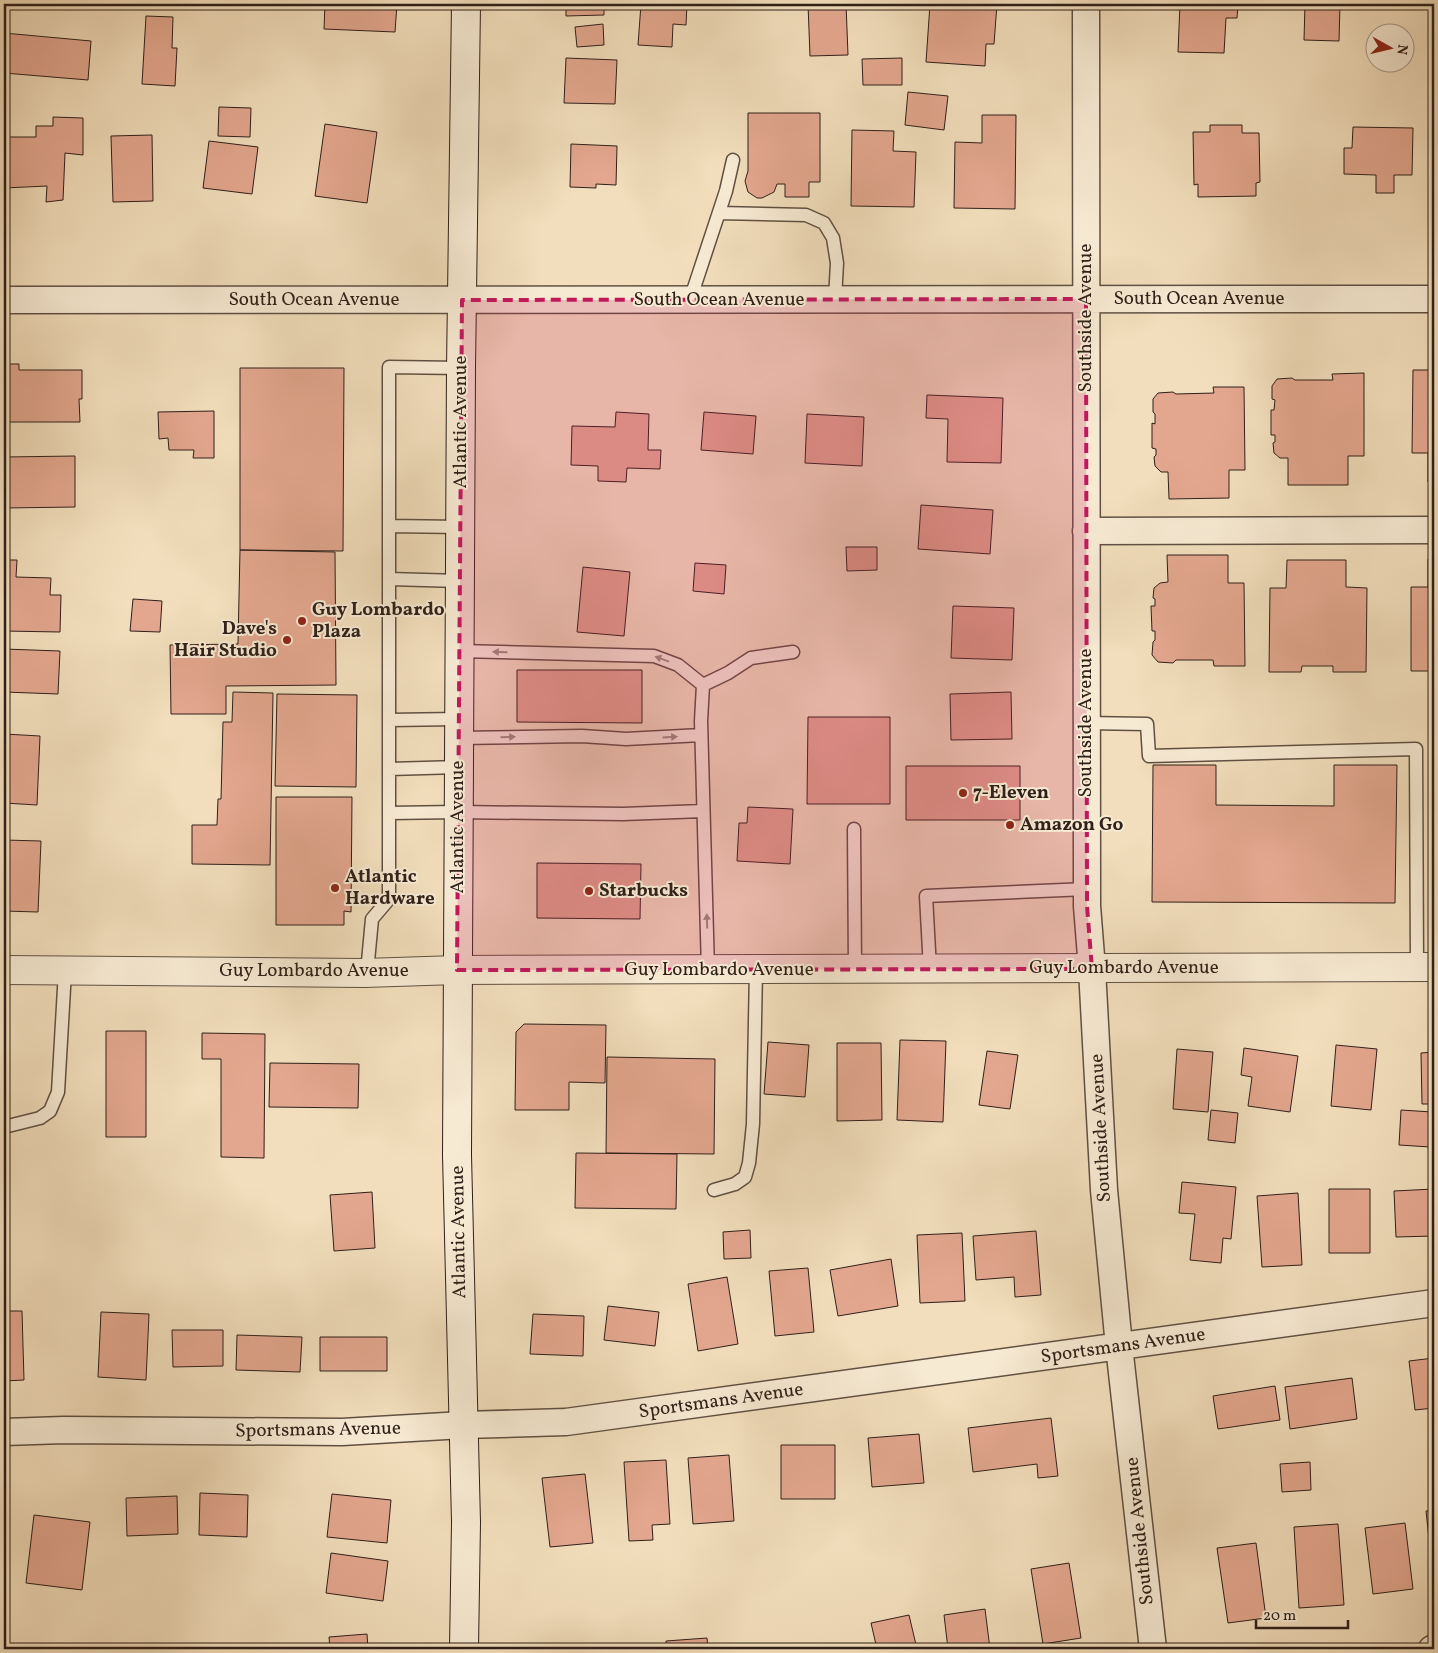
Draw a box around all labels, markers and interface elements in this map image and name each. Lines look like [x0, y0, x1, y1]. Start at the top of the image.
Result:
north arrow [1366, 22, 1416, 72]
text: N [1391, 43, 1412, 56]
street label: Southside Avenue [1073, 244, 1099, 392]
street label: South Ocean Avenue [1113, 286, 1285, 312]
street label: South Ocean Avenue [228, 287, 400, 313]
street label: South Ocean Avenue [633, 287, 805, 313]
street label: Atlantic Avenue [448, 355, 474, 489]
place label: Guy Lombardo Plaza [312, 597, 445, 645]
marker: Guy Lombardo Plaza [296, 615, 308, 627]
place label: Dave's Hair Studio [174, 616, 277, 664]
marker: Dave's Hair Studio [281, 634, 293, 646]
one-way arrow [492, 648, 508, 656]
street label: Southside Avenue [1073, 649, 1099, 797]
one-way arrow [654, 655, 669, 663]
one-way arrow [500, 733, 516, 741]
one-way arrow [662, 733, 678, 741]
street label: Atlantic Avenue [445, 760, 471, 894]
place label: 7-Eleven [973, 780, 1049, 806]
marker: 7-Eleven [957, 787, 969, 799]
place label: Amazon Go [1020, 812, 1124, 838]
marker: Amazon Go [1004, 819, 1016, 831]
place label: Atlantic Hardware [345, 864, 435, 912]
place label: Starbucks [599, 878, 688, 904]
marker: Atlantic Hardware [329, 882, 341, 894]
marker: Starbucks [583, 885, 595, 897]
one-way arrow [702, 913, 710, 929]
street label: Guy Lombardo Avenue [1029, 955, 1219, 981]
street label: Guy Lombardo Avenue [624, 957, 814, 983]
street label: Guy Lombardo Avenue [219, 958, 409, 984]
street label: Southside Avenue [1084, 1053, 1118, 1203]
street label: Atlantic Avenue [445, 1165, 473, 1299]
street label: Sportsmans Avenue [1039, 1322, 1207, 1370]
street label: Sportsmans Avenue [637, 1377, 805, 1425]
street label: Sportsmans Avenue [235, 1416, 401, 1444]
street label: Southside Avenue [1119, 1456, 1161, 1606]
scale bar [1256, 1598, 1348, 1630]
text: 20 m [1263, 1606, 1296, 1627]

